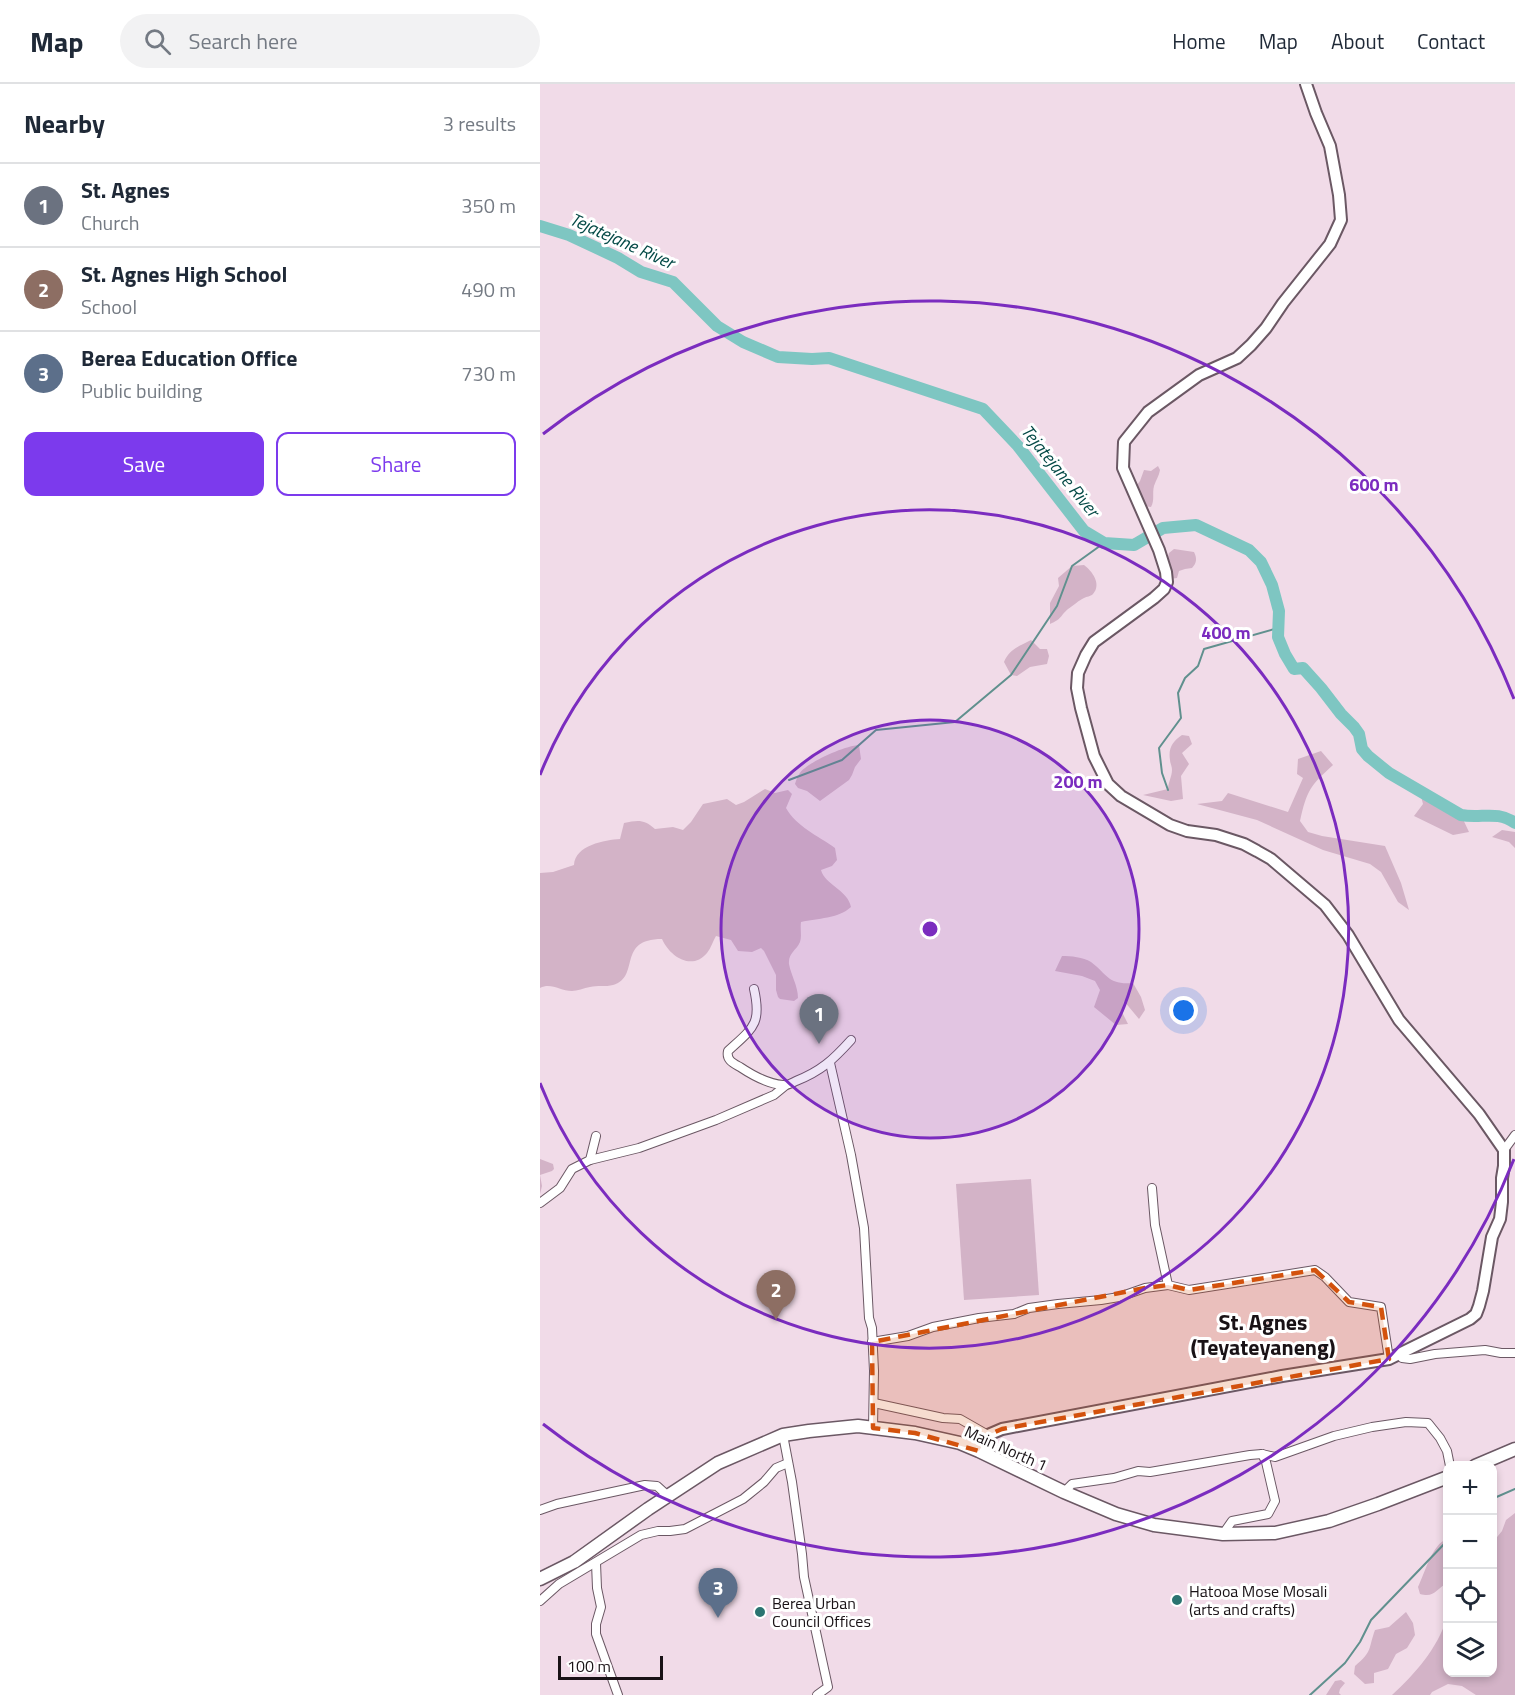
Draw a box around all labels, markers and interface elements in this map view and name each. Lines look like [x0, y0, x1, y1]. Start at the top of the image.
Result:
search box [120, 14, 540, 68]
text: Map [30, 20, 84, 63]
text: Search here [189, 24, 298, 58]
icon: search [141, 25, 174, 58]
text: Home [1172, 25, 1226, 57]
text: Map [1259, 25, 1298, 57]
text: About [1331, 25, 1384, 57]
text: Contact [1417, 25, 1485, 57]
text: Nearby [24, 104, 105, 143]
text: 3 results [443, 108, 516, 139]
text: St. Agnes [81, 173, 170, 207]
text: 1 [38, 190, 49, 221]
text: 350 m [461, 190, 516, 221]
water label: Tejatejane River [566, 205, 681, 277]
text: Church [81, 207, 139, 238]
text: St. Agnes High School [81, 257, 287, 291]
text: 2 [38, 274, 49, 305]
text: 490 m [461, 274, 516, 305]
text: School [81, 291, 137, 322]
text: Berea Education Office [81, 341, 298, 375]
text: 3 [38, 358, 49, 389]
text: 730 m [461, 358, 516, 389]
text: Public building [81, 375, 202, 406]
water label: Tejatejane River [1015, 419, 1108, 524]
button: Save [24, 432, 264, 496]
button: Share [276, 432, 516, 496]
text: 600 m [1349, 471, 1399, 498]
text: 400 m [1201, 619, 1251, 646]
text: 200 m [1053, 768, 1103, 795]
centre of rings [920, 919, 940, 939]
pin: 1 [800, 994, 838, 1044]
your location [1169, 996, 1198, 1025]
pin: 2 [756, 1270, 796, 1320]
district label: St. Agnes (Teyateyaneng) [1190, 1305, 1336, 1364]
street label: Main North 1 [961, 1419, 1051, 1477]
map controls [1443, 1461, 1497, 1677]
button: + [1443, 1461, 1497, 1515]
button: − [1443, 1515, 1497, 1569]
pin: 3 [698, 1568, 738, 1618]
button: locate [1443, 1569, 1497, 1623]
place label: Hatooa Mose Mosali (arts and crafts) [1189, 1579, 1327, 1621]
place label: Berea Urban Council Offices [772, 1591, 871, 1633]
marker: Hatooa Mose Mosali (arts and crafts) [1170, 1593, 1184, 1607]
marker: Berea Urban Council Offices [753, 1605, 767, 1619]
button: layers [1443, 1623, 1497, 1677]
scale bar [558, 1653, 663, 1680]
text: 100 m [567, 1654, 611, 1678]

